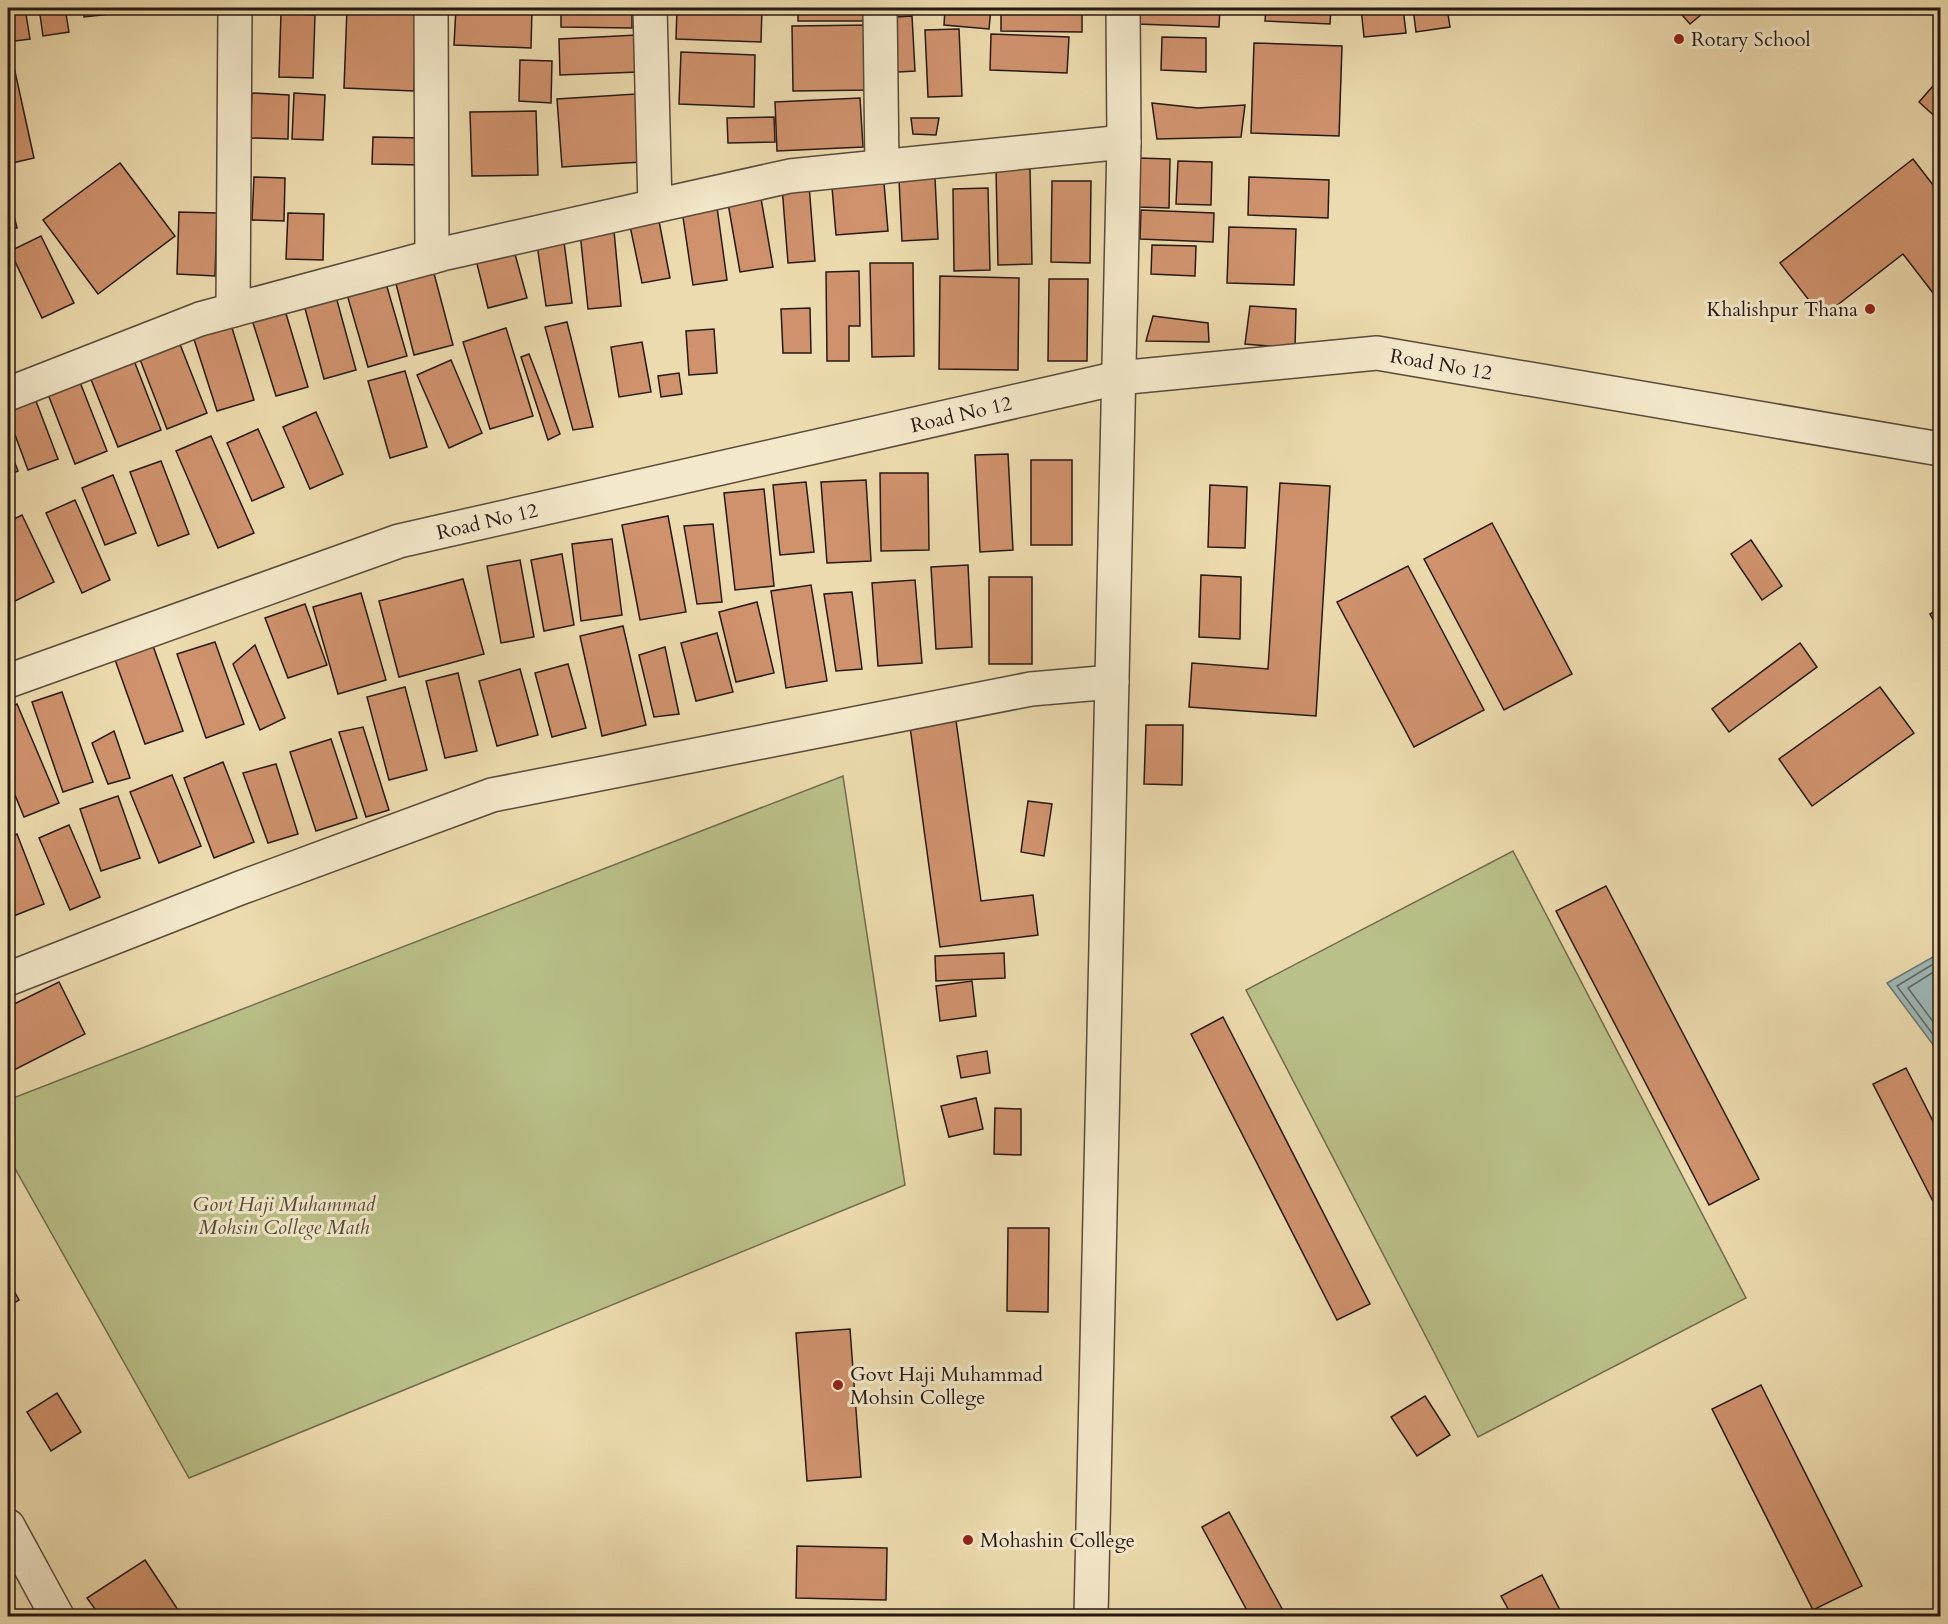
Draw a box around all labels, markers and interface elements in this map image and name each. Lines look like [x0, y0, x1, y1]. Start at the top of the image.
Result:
place label: Rotary School [1691, 26, 1811, 53]
marker: Rotary School [1672, 32, 1686, 46]
place label: Khalishpur Thana [1707, 296, 1858, 323]
marker: Khalishpur Thana [1863, 302, 1877, 316]
street label: Road No 12 [1388, 342, 1494, 387]
street label: Road No 12 [908, 390, 1014, 439]
street label: Road No 12 [434, 497, 540, 546]
park label: Govt Haji Muhammad Mohsin College Math [193, 1191, 377, 1241]
place label: Govt Haji Muhammad Mohsin College [850, 1361, 1043, 1411]
marker: Govt Haji Muhammad Mohsin College [831, 1378, 845, 1392]
place label: Mohashin College [980, 1527, 1135, 1554]
marker: Mohashin College [961, 1533, 975, 1547]

